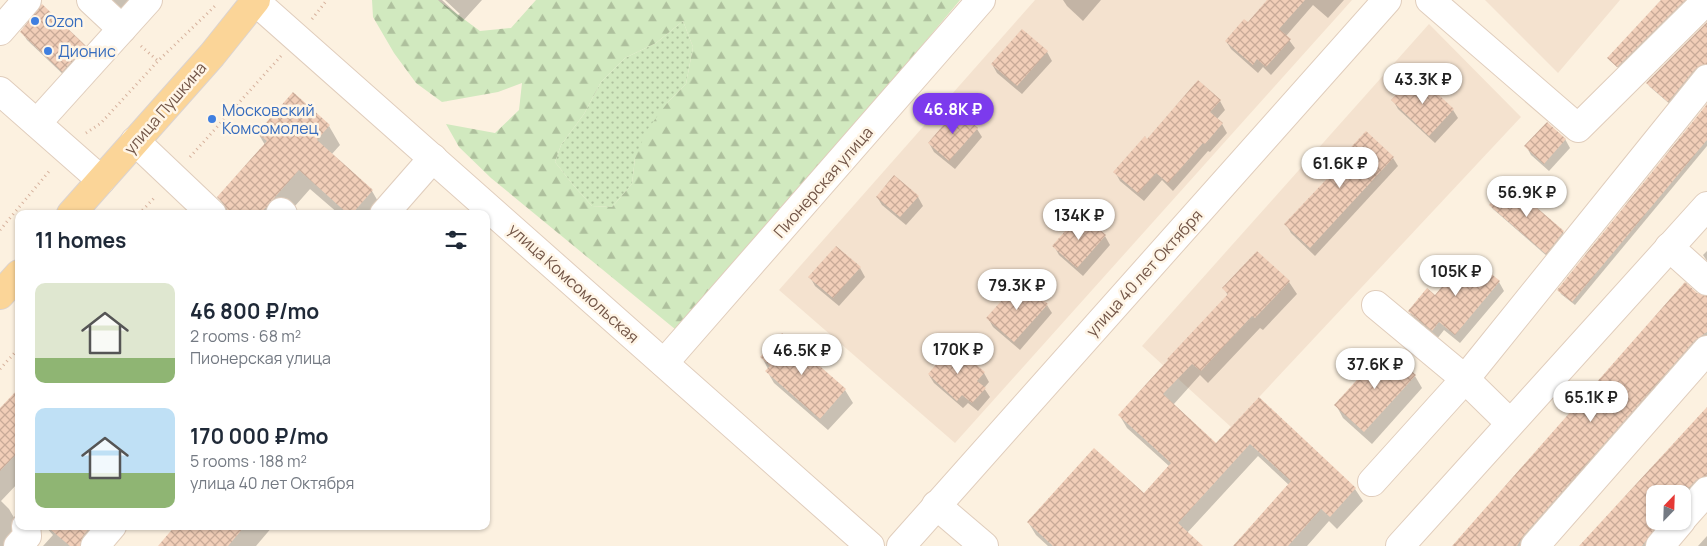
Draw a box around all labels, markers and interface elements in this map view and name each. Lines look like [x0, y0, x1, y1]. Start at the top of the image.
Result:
place label: Ozon [45, 10, 83, 32]
marker: Ozon [29, 15, 41, 27]
place label: Дионис [58, 40, 116, 62]
marker: Дионис [42, 45, 54, 57]
street label: улица Пушкина [119, 57, 211, 159]
pin: 43.3K ₽ [1377, 62, 1469, 105]
text: 43.3K ₽ [1394, 68, 1452, 90]
pin: 46.8K ₽ [907, 92, 999, 135]
text: 46.8K ₽ [924, 98, 982, 120]
place label: Московский Комсомолец [222, 99, 319, 139]
marker: Московский Комсомолец [206, 113, 218, 125]
street label: Пионерская улица [768, 122, 878, 242]
pin: 61.6K ₽ [1294, 146, 1386, 189]
text: 61.6K ₽ [1312, 152, 1368, 174]
pin: 56.9K ₽ [1481, 176, 1573, 218]
text: 56.9K ₽ [1498, 181, 1556, 203]
pin: 134K ₽ [1038, 198, 1120, 241]
text: 134K ₽ [1054, 204, 1104, 226]
street label: улица 40 лет Октября [1081, 205, 1207, 341]
street label: улица Комсомольская [504, 218, 644, 348]
text: 11 homes [35, 226, 126, 254]
icon: filters [442, 226, 470, 254]
pin: 105K ₽ [1415, 254, 1497, 297]
text: 105K ₽ [1430, 260, 1482, 282]
pin: 79.3K ₽ [971, 268, 1063, 311]
text: 79.3K ₽ [989, 274, 1045, 296]
text: 46 800 ₽/mo [190, 297, 319, 325]
icon: home [75, 303, 135, 363]
text: 2 rooms · 68 m² [190, 325, 301, 347]
pin: 170K ₽ [917, 332, 999, 375]
pin: 46.5K ₽ [756, 334, 848, 376]
text: 170K ₽ [933, 338, 983, 360]
text: 46.5K ₽ [773, 339, 831, 361]
text: Пионерская улица [190, 347, 331, 369]
pin: 37.6K ₽ [1329, 348, 1421, 390]
text: 37.6K ₽ [1347, 353, 1403, 375]
pin: 65.1K ₽ [1545, 380, 1637, 423]
text: 65.1K ₽ [1564, 386, 1618, 408]
text: 170 000 ₽/mo [190, 422, 329, 450]
icon: home [75, 428, 135, 488]
text: 5 rooms · 188 m² [190, 450, 307, 472]
text: улица 40 лет Октября [190, 472, 354, 494]
north arrow [1646, 485, 1691, 530]
map controls [1646, 485, 1691, 530]

